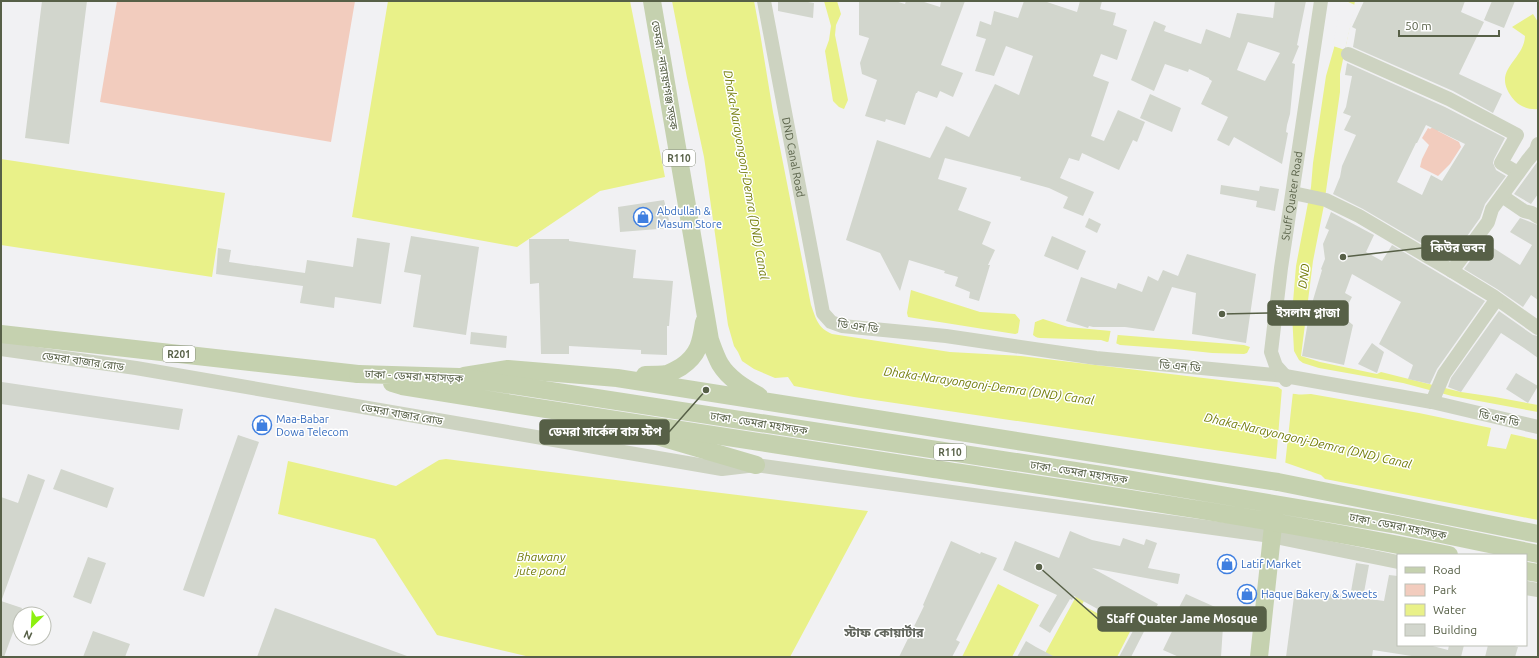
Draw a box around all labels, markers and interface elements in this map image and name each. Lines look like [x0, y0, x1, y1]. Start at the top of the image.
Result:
scale bar [1399, 12, 1499, 38]
text: 50 m [1405, 19, 1432, 32]
street label: ডেমরা - নারায়ণগঞ্জ সড়ক [649, 20, 681, 131]
water label: Dhaka-Narayongonj-Demra (DND) Canal [721, 69, 771, 281]
street label: DND Canal Road [780, 116, 807, 198]
road number: R110 [663, 150, 695, 166]
street label: Stuff Quater Road [1279, 150, 1304, 241]
place label: Abdullah & Masum Store [657, 205, 722, 230]
shop icon: Abdullah & Masum Store [632, 206, 654, 228]
callout: কিউর ভবন [1422, 236, 1493, 260]
text: কিউর ভবন [1429, 240, 1486, 254]
water label: DND [1295, 263, 1312, 289]
callout: ইসলাম প্লাজা [1268, 301, 1348, 325]
text: ইসলাম প্লাজা [1275, 305, 1340, 319]
street label: ডি এন ডি [836, 317, 879, 335]
road number: R201 [163, 346, 195, 362]
street label: ডেমরা বাজার রোড [41, 349, 125, 373]
street label: ডি এন ডি [1158, 358, 1201, 374]
water label: Dhaka-Narayongonj-Demra (DND) Canal [883, 364, 1096, 408]
street label: ঢাকা - ডেমরা মহাসড়ক [363, 367, 464, 385]
street label: ডেমরা বাজার রোড [360, 401, 444, 427]
street label: ডি এন ডি [1477, 407, 1521, 429]
street label: ঢাকা - ডেমরা মহাসড়ক [708, 409, 809, 437]
water label: Dhaka-Narayongonj-Demra (DND) Canal [1203, 410, 1414, 472]
place label: Maa-Babar Dowa Telecom [276, 413, 349, 438]
shop icon: Maa-Babar Dowa Telecom [251, 414, 273, 436]
callout: ডেমরা সার্কেল বাস স্টপ [540, 420, 669, 444]
text: ডেমরা সার্কেল বাস স্টপ [548, 424, 662, 438]
road number: R110 [934, 444, 966, 460]
street label: ঢাকা - ডেমরা মহাসড়ক [1028, 458, 1129, 486]
street label: ঢাকা - ডেমরা মহাসড়ক [1347, 511, 1448, 541]
water label: Bhawany jute pond [514, 550, 566, 577]
shop icon: Latif Market [1216, 553, 1238, 575]
legend [1397, 554, 1527, 646]
place label: Latif Market [1241, 558, 1302, 570]
text: Road [1433, 563, 1461, 576]
shop icon: Haque Bakery & Sweets [1236, 583, 1258, 605]
text: Park [1433, 583, 1457, 596]
place label: Haque Bakery & Sweets [1261, 588, 1377, 600]
text: Water [1433, 603, 1466, 616]
north arrow [12, 606, 52, 646]
callout: Staff Quater Jame Mosque [1098, 607, 1266, 631]
text: Staff Quater Jame Mosque [1106, 612, 1258, 625]
text: Building [1433, 623, 1477, 636]
district label: স্টাফ কোয়ার্টার [843, 624, 924, 639]
text: N [22, 628, 34, 642]

